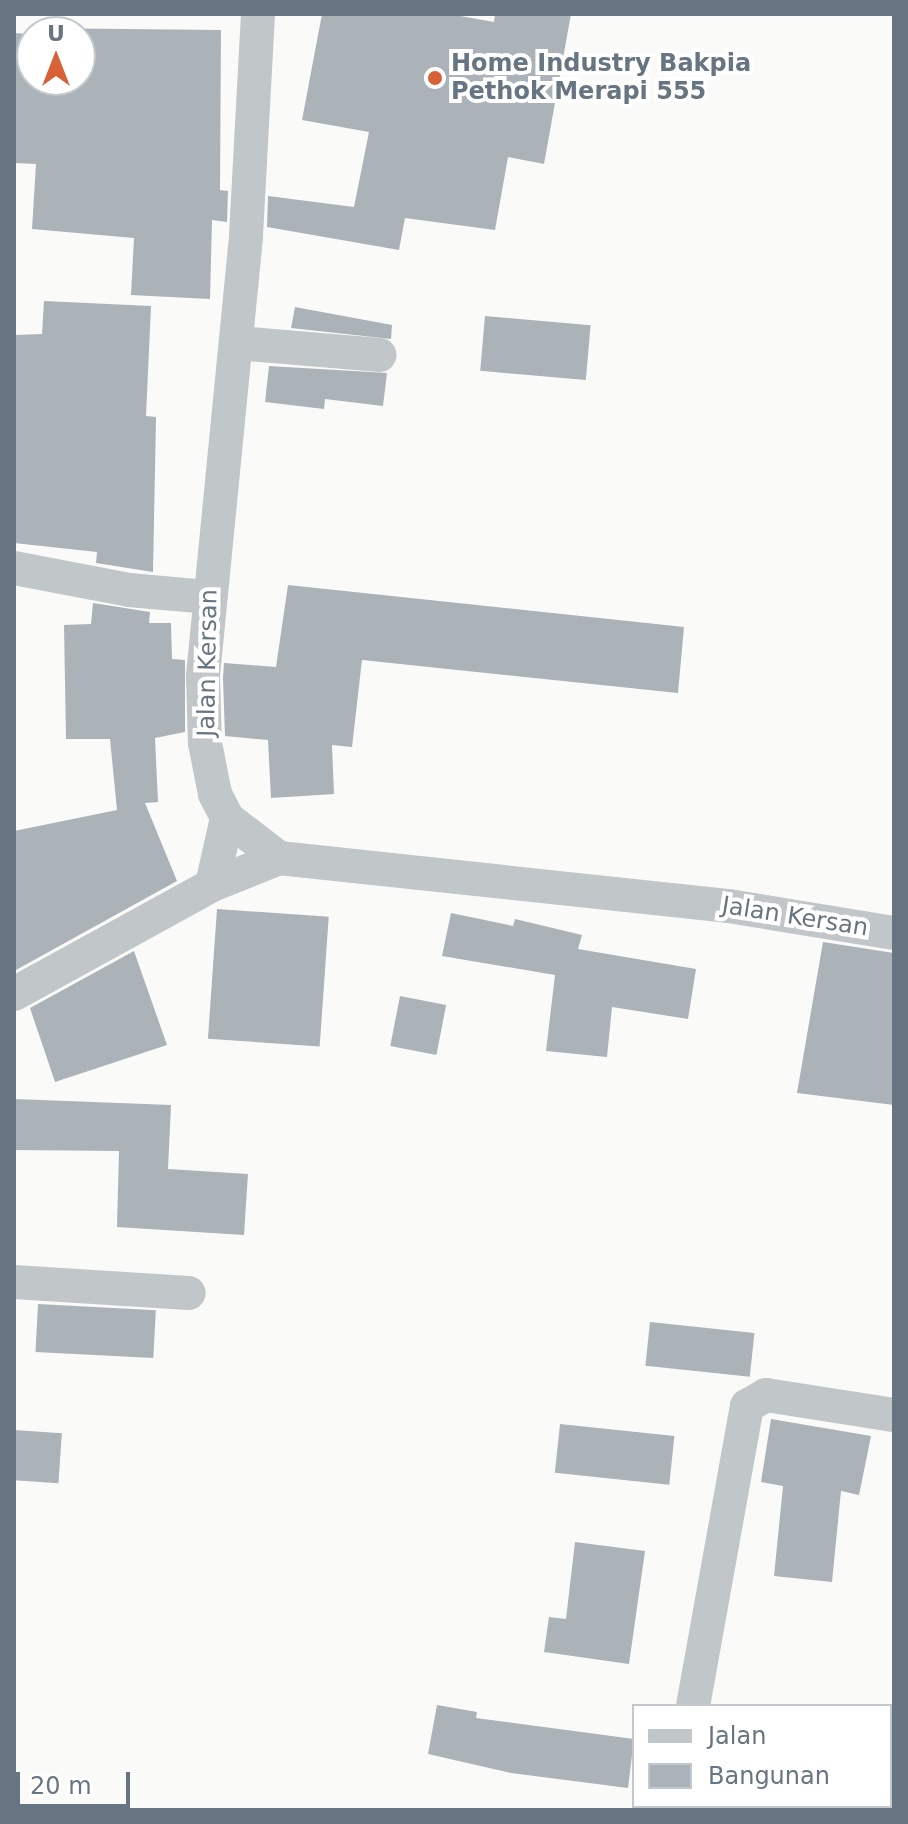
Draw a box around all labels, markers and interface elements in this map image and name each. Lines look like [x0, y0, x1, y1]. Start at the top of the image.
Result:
north arrow [16, 16, 96, 96]
text: U [47, 21, 65, 46]
place label: Home Industry Bakpia Pethok Merapi 555 [451, 50, 751, 106]
marker: Home Industry Bakpia Pethok Merapi 555 [426, 69, 444, 87]
street label: Jalan Kersan [192, 589, 224, 737]
street label: Jalan Kersan [720, 891, 870, 943]
legend [632, 1704, 892, 1808]
text: Jalan [708, 1722, 766, 1750]
scale bar [20, 1756, 134, 1806]
text: Bangunan [708, 1762, 830, 1790]
text: 20 m [30, 1772, 92, 1800]

